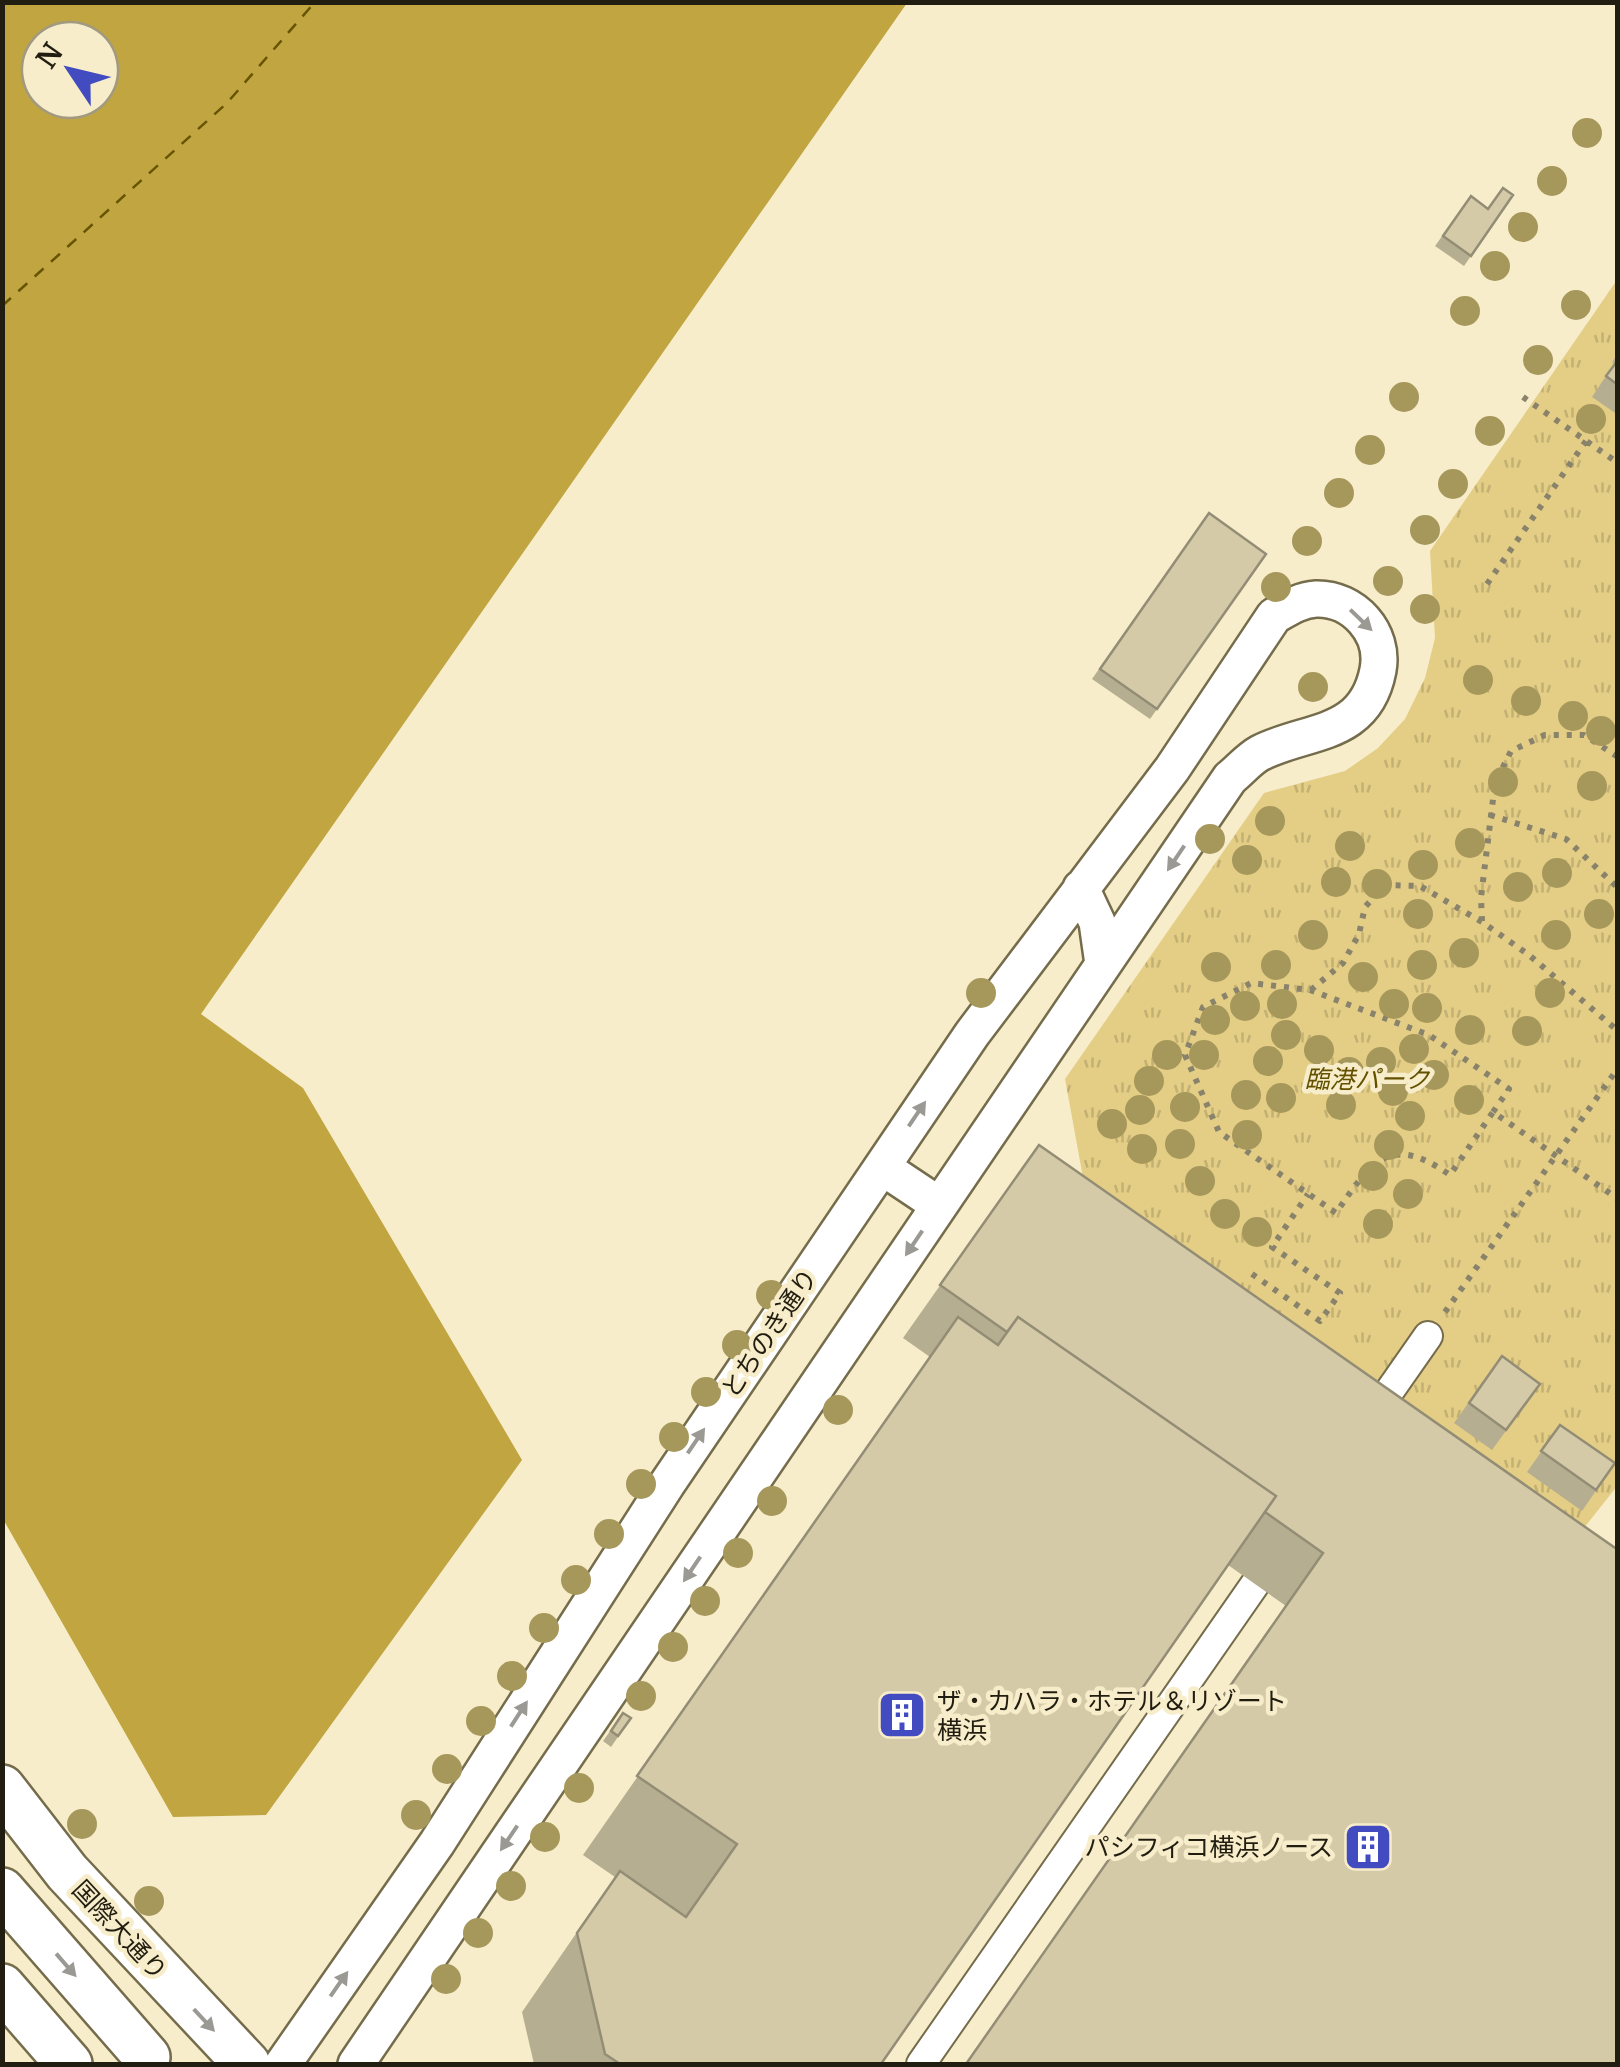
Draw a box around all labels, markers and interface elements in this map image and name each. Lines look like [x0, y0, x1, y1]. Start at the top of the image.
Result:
north arrow [20, 20, 120, 120]
text: N [28, 36, 71, 75]
one-way arrow [1348, 608, 1372, 631]
one-way arrow [1167, 845, 1186, 872]
park label: 臨港パーク [1304, 1063, 1430, 1095]
one-way arrow [908, 1101, 926, 1128]
one-way arrow [905, 1229, 924, 1256]
street label: とちのき通り [714, 1262, 824, 1404]
one-way arrow [686, 1428, 704, 1455]
one-way arrow [683, 1556, 702, 1583]
place label: ザ・カハラ・ホテル＆リゾート 横浜 [937, 1685, 1287, 1746]
building icon: ザ・カハラ・ホテル＆リゾート 横浜 [876, 1689, 928, 1741]
one-way arrow [510, 1700, 528, 1728]
building icon: パシフィコ横浜ノース [1342, 1821, 1394, 1873]
one-way arrow [501, 1825, 519, 1852]
place label: パシフィコ横浜ノース [1085, 1831, 1333, 1863]
street label: 国際大通り [66, 1873, 174, 1987]
one-way arrow [55, 1952, 77, 1977]
one-way arrow [329, 1971, 348, 1998]
one-way arrow [192, 2008, 215, 2032]

